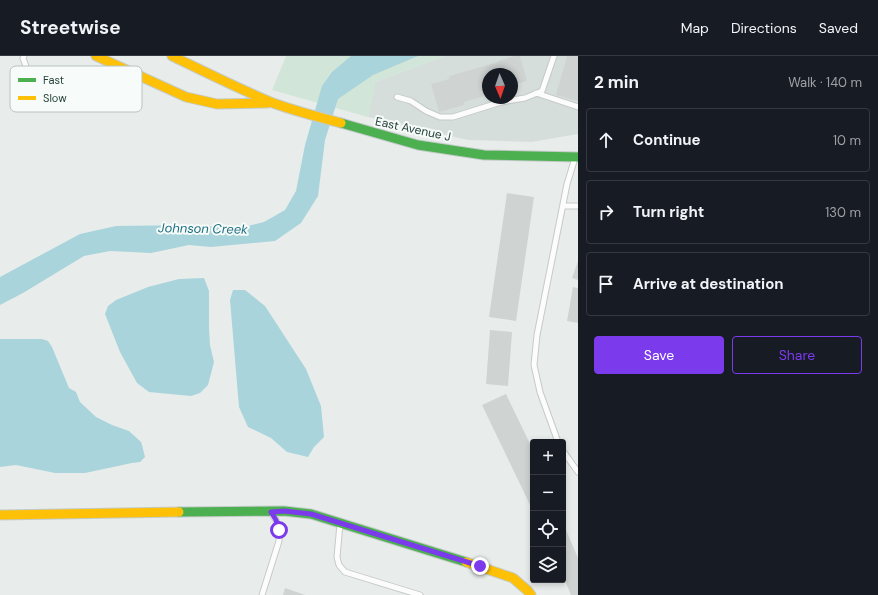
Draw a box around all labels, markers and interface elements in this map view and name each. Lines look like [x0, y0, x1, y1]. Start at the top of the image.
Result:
text: Streetwise [20, 15, 121, 40]
text: Map [681, 19, 709, 37]
text: Directions [731, 19, 797, 37]
text: Saved [819, 19, 858, 37]
legend [10, 66, 142, 112]
north arrow [482, 68, 518, 104]
text: 2 min [594, 71, 639, 93]
text: Fast [43, 73, 64, 87]
text: Walk · 140 m [788, 74, 862, 91]
text: Slow [43, 91, 67, 105]
street label: East Avenue J [374, 113, 452, 145]
icon: ahead [595, 129, 617, 151]
text: Continue [633, 130, 701, 150]
text: 10 m [833, 132, 861, 149]
icon: right [595, 201, 617, 223]
text: Turn right [633, 202, 704, 222]
text: 130 m [825, 204, 861, 221]
water label: Johnson Creek [158, 219, 248, 238]
icon: arrive [595, 273, 617, 295]
text: Arrive at destination [633, 274, 784, 294]
button: Save [594, 336, 724, 374]
button: Share [732, 336, 862, 374]
map controls [530, 439, 566, 583]
button: + [530, 439, 566, 475]
button: − [530, 475, 566, 511]
button: locate [530, 511, 566, 547]
route start [270, 521, 288, 539]
button: layers [530, 547, 566, 583]
route end [471, 557, 489, 575]

